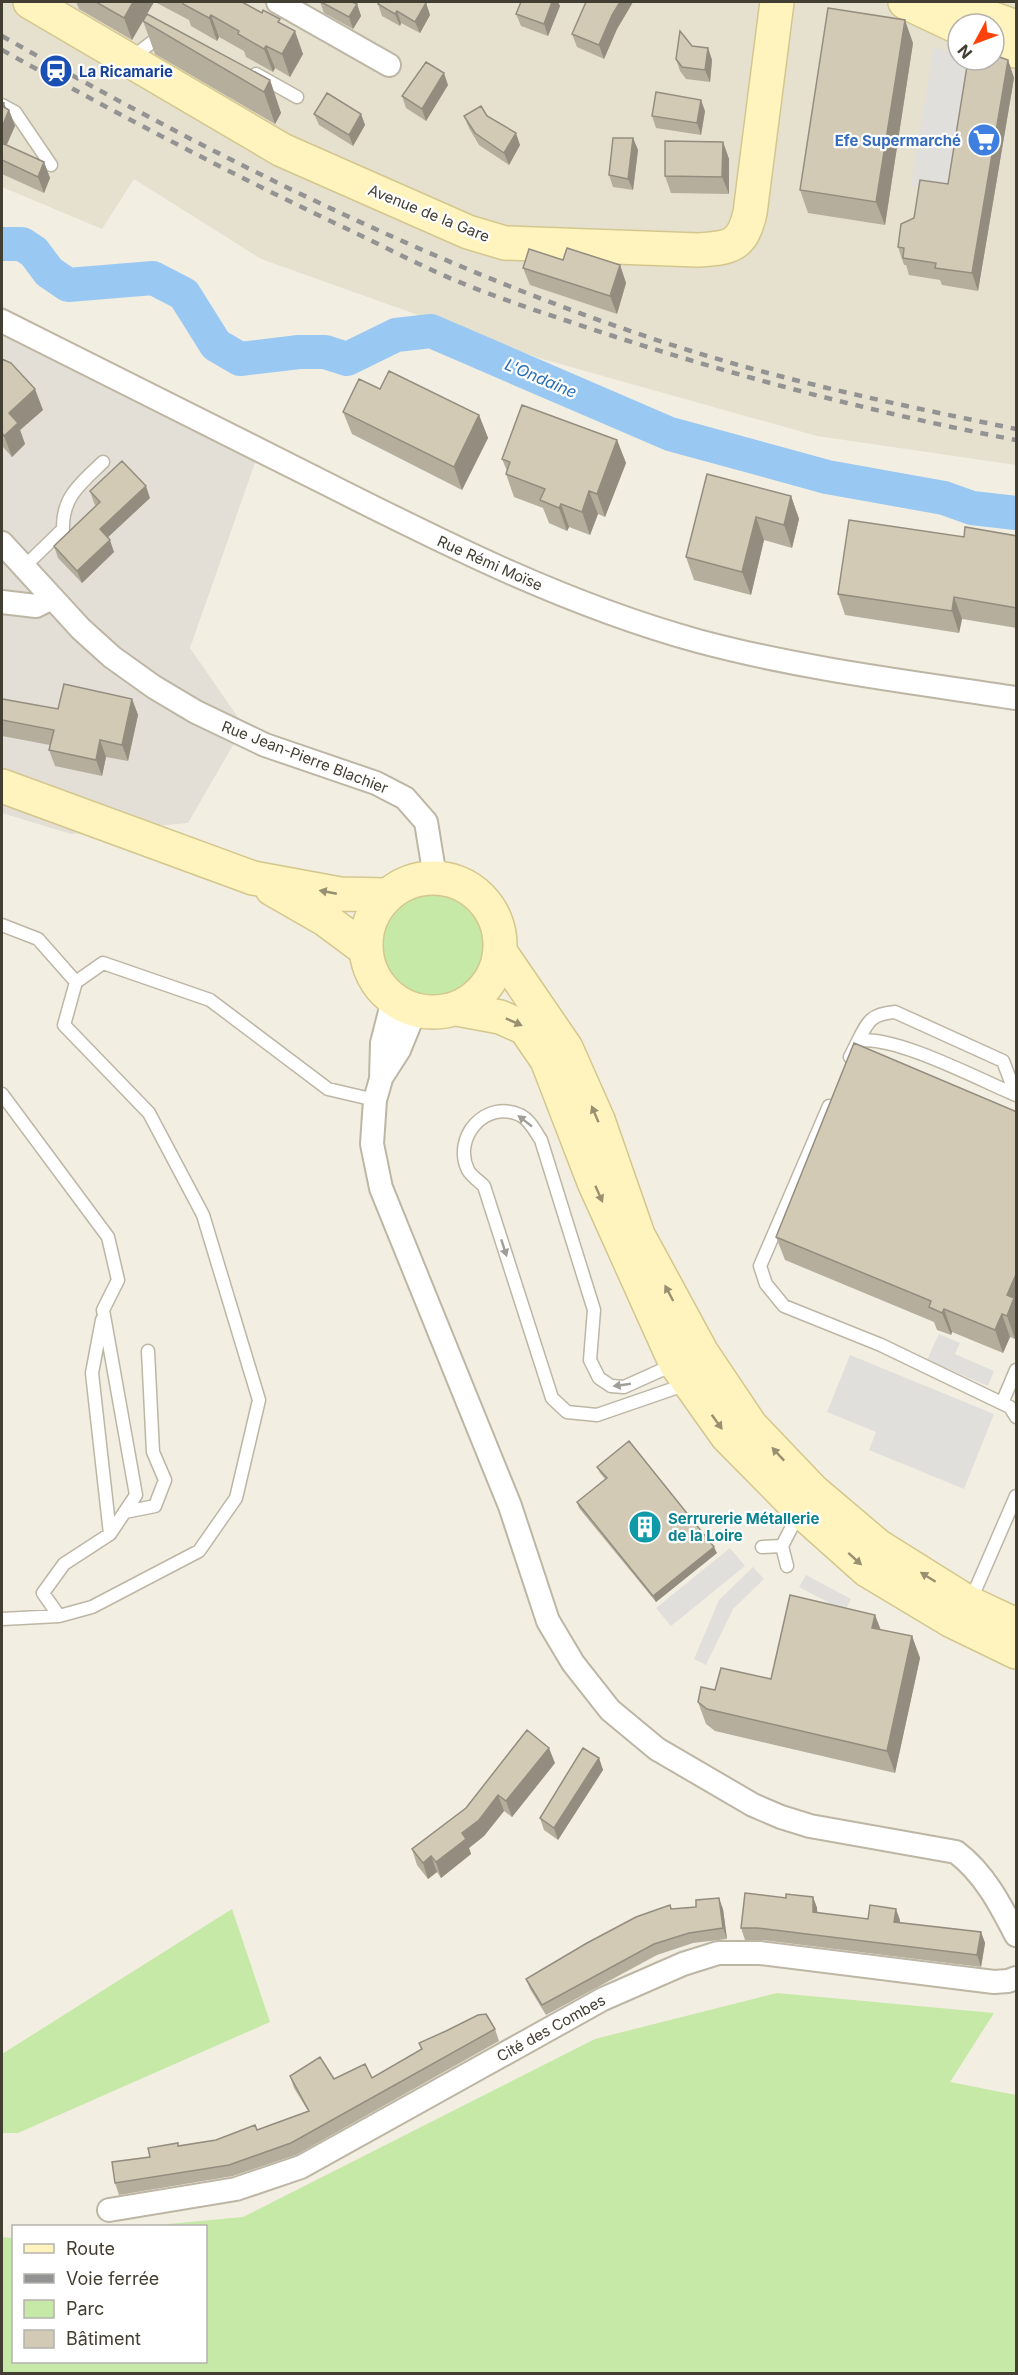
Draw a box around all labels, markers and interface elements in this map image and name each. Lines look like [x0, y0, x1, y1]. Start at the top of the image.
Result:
north arrow [946, 12, 1006, 72]
text: N [953, 41, 976, 63]
station icon: La Ricamarie [38, 53, 74, 89]
place label: La Ricamarie [79, 62, 173, 81]
supermarket icon: Efe Supermarché [966, 122, 1002, 158]
place label: Efe Supermarché [835, 131, 961, 150]
street label: Avenue de la Gare [366, 180, 492, 246]
water label: L'Ondaine [502, 354, 580, 402]
street label: Rue Rémi Moïse [434, 531, 546, 595]
street label: Rue Jean-Pierre Blachier [219, 716, 391, 798]
one-way arrow [319, 887, 338, 896]
one-way arrow [505, 1018, 522, 1027]
one-way arrow [590, 1104, 600, 1122]
one-way arrow [517, 1114, 533, 1127]
one-way arrow [594, 1185, 604, 1203]
one-way arrow [500, 1239, 509, 1257]
one-way arrow [664, 1285, 674, 1302]
one-way arrow [612, 1380, 631, 1390]
one-way arrow [711, 1413, 723, 1429]
one-way arrow [771, 1447, 785, 1462]
building icon: Serrurerie Métallerie de la Loire [627, 1509, 663, 1545]
place label: Serrurerie Métallerie de la Loire [668, 1509, 819, 1545]
one-way arrow [847, 1552, 862, 1565]
one-way arrow [920, 1572, 936, 1583]
street label: Cité des Combes [493, 1990, 609, 2066]
legend [12, 2225, 207, 2363]
text: Route [66, 2238, 115, 2259]
text: Voie ferrée [66, 2268, 159, 2289]
text: Parc [66, 2298, 104, 2319]
text: Bâtiment [66, 2328, 141, 2349]

